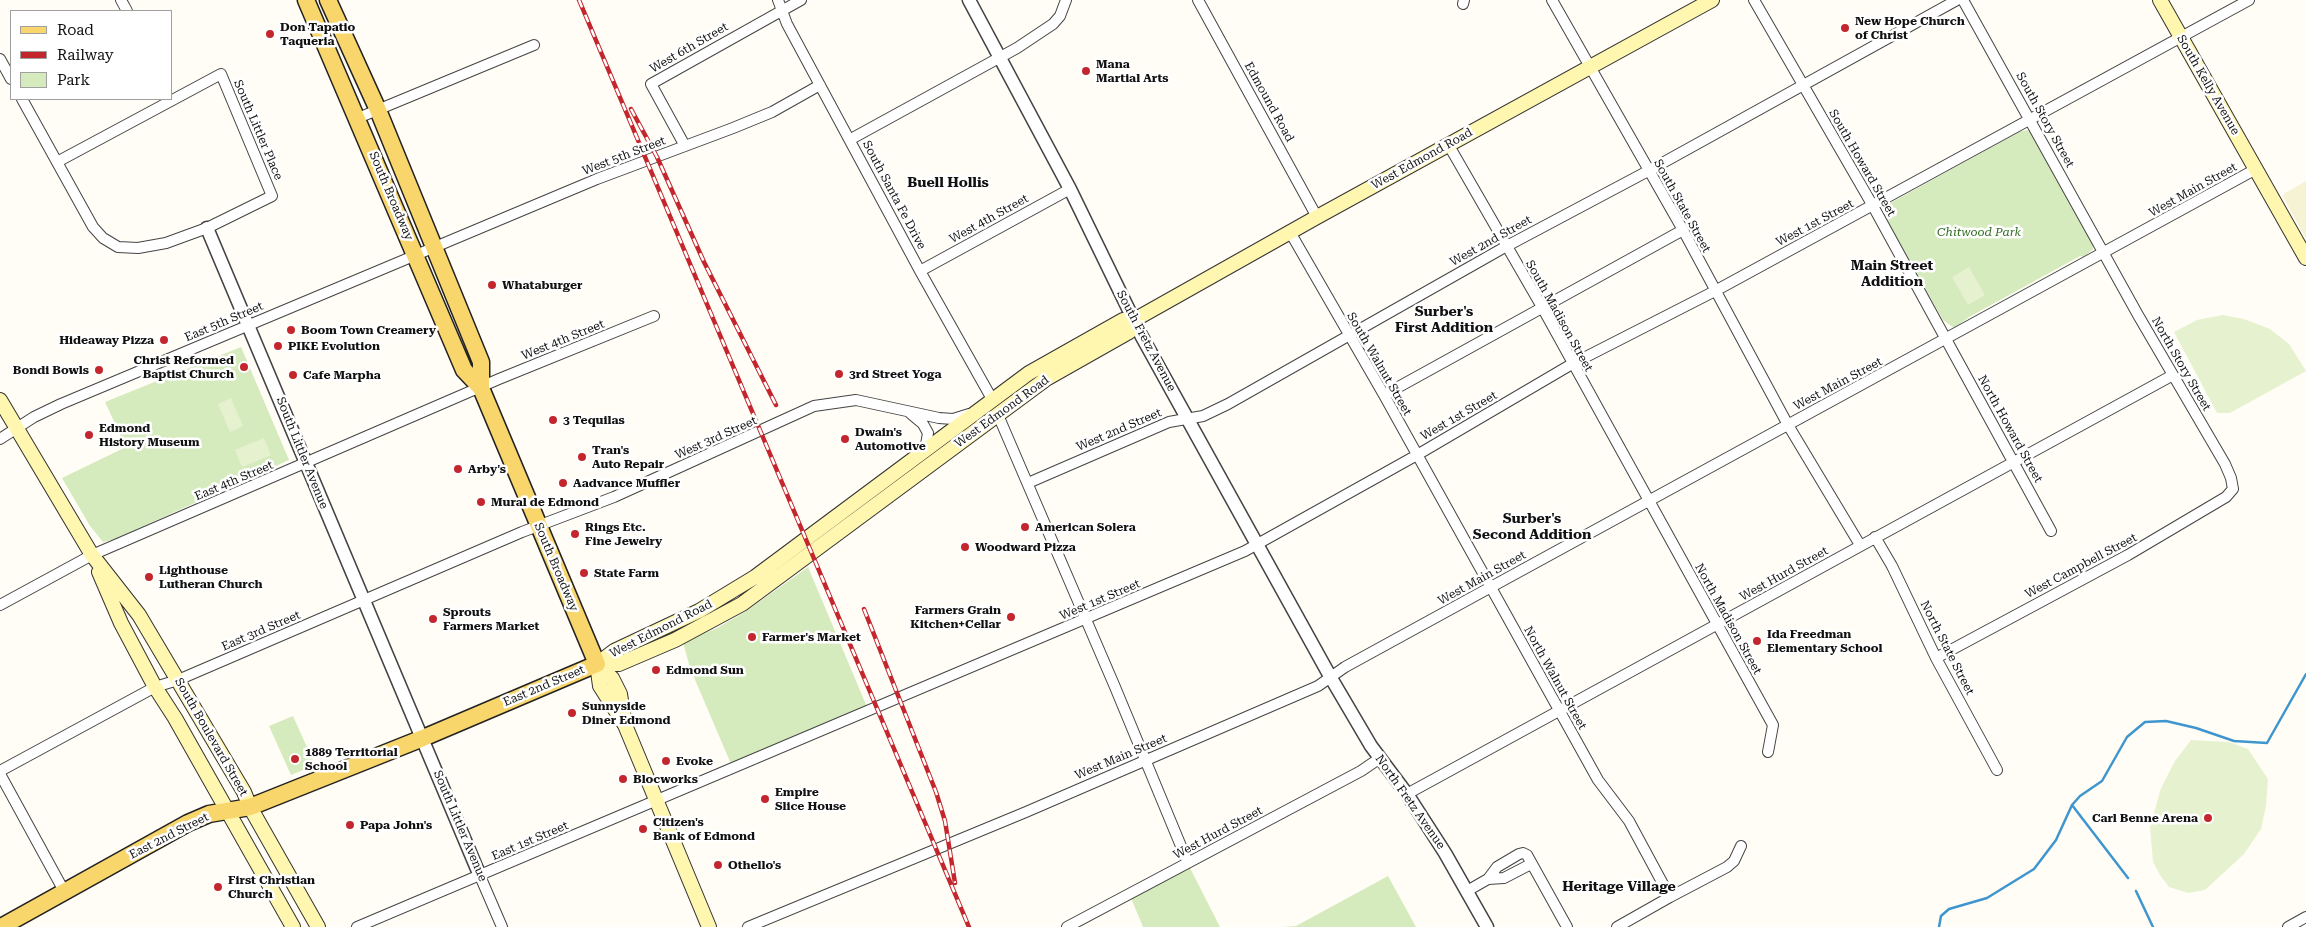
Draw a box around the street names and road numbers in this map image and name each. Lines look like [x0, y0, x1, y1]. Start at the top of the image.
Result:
street label: West 6th Street [647, 20, 731, 76]
street label: South Kelly Avenue [2173, 32, 2243, 138]
street label: Edmound Road [1241, 60, 1297, 144]
street label: South Story Street [2013, 70, 2077, 170]
street label: South Littler Place [230, 78, 286, 182]
street label: South Howard Street [1826, 107, 1898, 219]
street label: West Edmond Road [1369, 125, 1475, 193]
street label: West 5th Street [580, 134, 668, 178]
street label: South Santa Fe Drive [859, 138, 929, 252]
street label: South Broadway [366, 149, 416, 243]
street label: South State Street [1650, 157, 1714, 255]
street label: West Main Street [2147, 160, 2239, 220]
street label: West 4th Street [947, 191, 1031, 247]
street label: West 1st Street [1774, 196, 1856, 250]
street label: West 2nd Street [1448, 213, 1534, 269]
street label: South Madison Street [1522, 258, 1596, 374]
street label: South Fretz Avenue [1113, 288, 1179, 394]
street label: East 5th Street [183, 299, 265, 345]
street label: South Walnut Street [1344, 310, 1414, 418]
street label: North Story Street [2148, 314, 2214, 414]
street label: West 4th Street [520, 317, 606, 363]
street label: West Main Street [1791, 355, 1885, 413]
street label: West Edmond Road [952, 373, 1052, 451]
street label: North Howard Street [1975, 373, 2045, 485]
street label: West 1st Street [1418, 388, 1500, 444]
street label: South Littler Avenue [273, 395, 331, 511]
street label: West 2nd Street [1074, 406, 1164, 454]
street label: West 3rd Street [673, 413, 759, 463]
street label: East 4th Street [193, 458, 275, 504]
street label: South Broadway [531, 520, 581, 614]
street label: West Campbell Street [2023, 530, 2139, 602]
street label: West Hurd Street [1737, 544, 1831, 604]
street label: West Main Street [1436, 548, 1528, 608]
street label: North Madison Street [1691, 561, 1765, 677]
street label: West 1st Street [1058, 577, 1142, 623]
street label: West Edmond Road [607, 597, 715, 661]
street label: North State Street [1917, 598, 1977, 698]
street label: East 3rd Street [219, 608, 303, 654]
street label: North Walnut Street [1521, 624, 1589, 732]
street label: East 2nd Street [501, 662, 587, 710]
street label: South Boulevard Street [171, 675, 251, 799]
street label: West Main Street [1073, 731, 1169, 783]
street label: North Fretz Avenue [1372, 752, 1448, 852]
street label: South Littler Avenue [430, 768, 490, 884]
street label: West Hurd Street [1171, 803, 1265, 863]
street label: East 2nd Street [127, 810, 211, 862]
street label: East 1st Street [490, 818, 570, 864]

